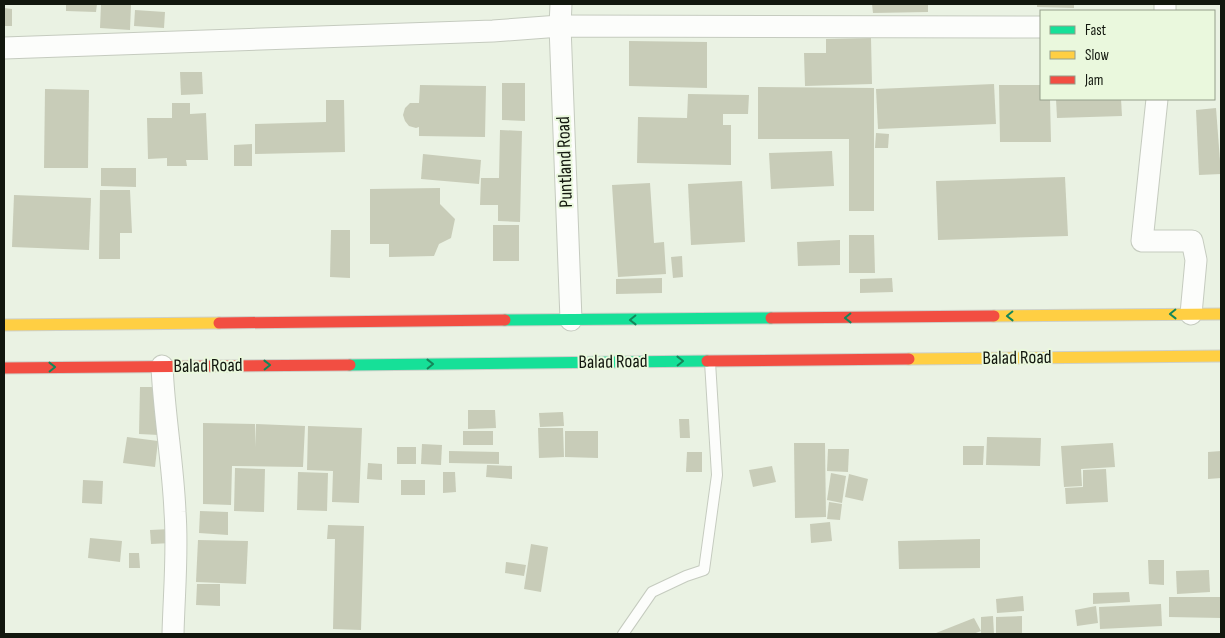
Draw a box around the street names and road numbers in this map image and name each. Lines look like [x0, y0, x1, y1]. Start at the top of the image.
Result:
street label: Puntland Road [552, 116, 578, 208]
street label: Balad Road [982, 346, 1052, 370]
street label: Balad Road [578, 350, 648, 374]
street label: Balad Road [173, 354, 243, 378]

